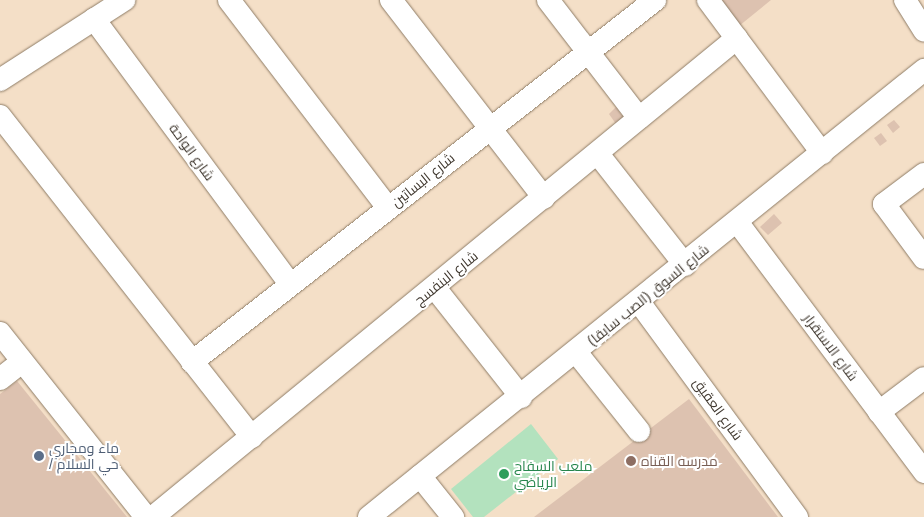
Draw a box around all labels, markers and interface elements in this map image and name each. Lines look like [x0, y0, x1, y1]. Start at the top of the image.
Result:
street label: شارع الواحة [166, 120, 218, 184]
street label: شارع البساتين [388, 149, 458, 211]
street label: شارع السوق (الصب سابقا) [584, 241, 712, 349]
street label: شارع البنفسج [411, 247, 481, 309]
street label: شارع الاستقرار [800, 310, 862, 384]
street label: شارع العقيق [690, 374, 746, 444]
place label: ماء ومجاري / حي السلام [49, 440, 119, 472]
marker: ماء ومجاري / حي السلام [33, 450, 45, 462]
place label: مدرسه القناه [641, 453, 718, 469]
marker: مدرسه القناه [625, 455, 637, 467]
place label: ملعب السفاح الرياضي [514, 458, 592, 491]
marker: ملعب السفاح الرياضي [498, 468, 510, 480]

